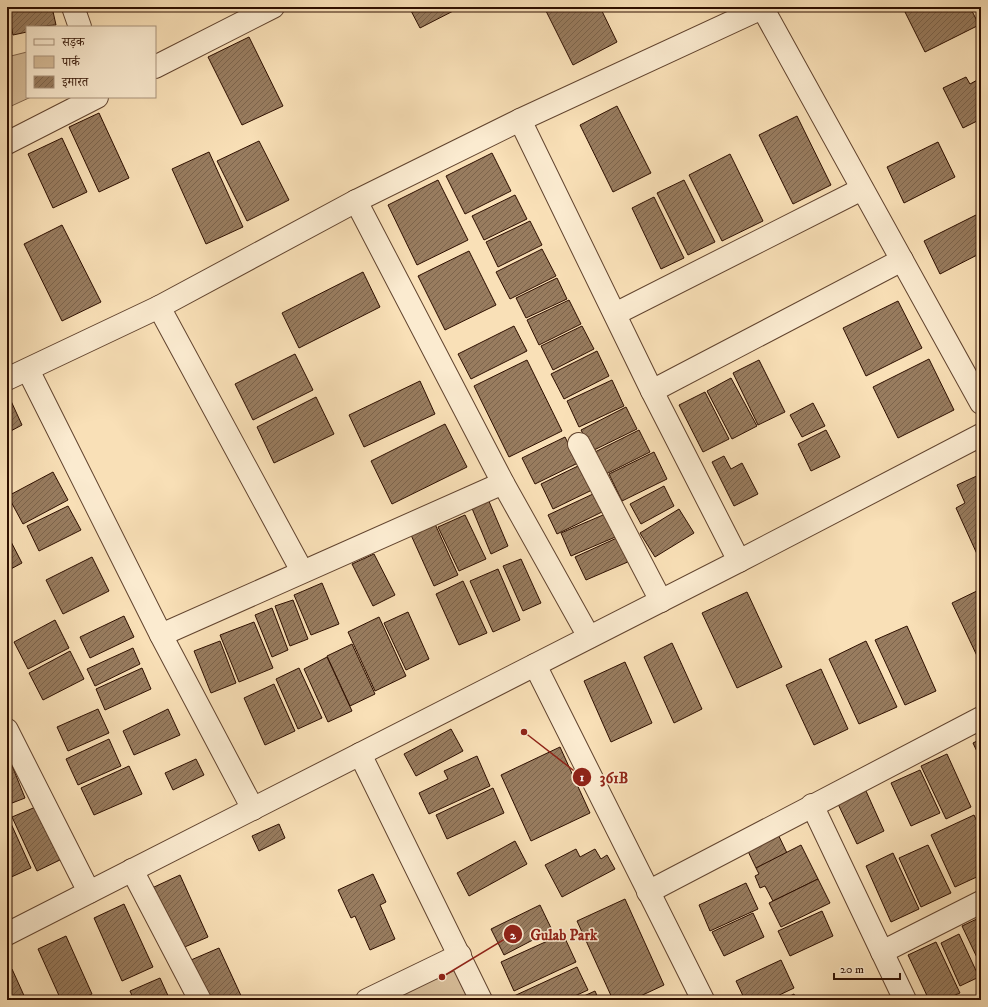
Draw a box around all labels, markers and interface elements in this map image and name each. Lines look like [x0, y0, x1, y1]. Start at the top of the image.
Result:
legend [26, 26, 156, 98]
text: सड़क [61, 35, 86, 50]
text: पार्क [61, 55, 81, 70]
text: इमारत [61, 75, 89, 90]
callout: 361B [572, 764, 637, 791]
text: 361B [600, 769, 628, 788]
text: 1 [580, 770, 585, 785]
callout: Gulab Park [503, 921, 606, 948]
text: Gulab Park [531, 926, 598, 945]
text: 2 [510, 928, 517, 943]
scale bar [834, 955, 900, 981]
text: 20 m [840, 962, 864, 977]

